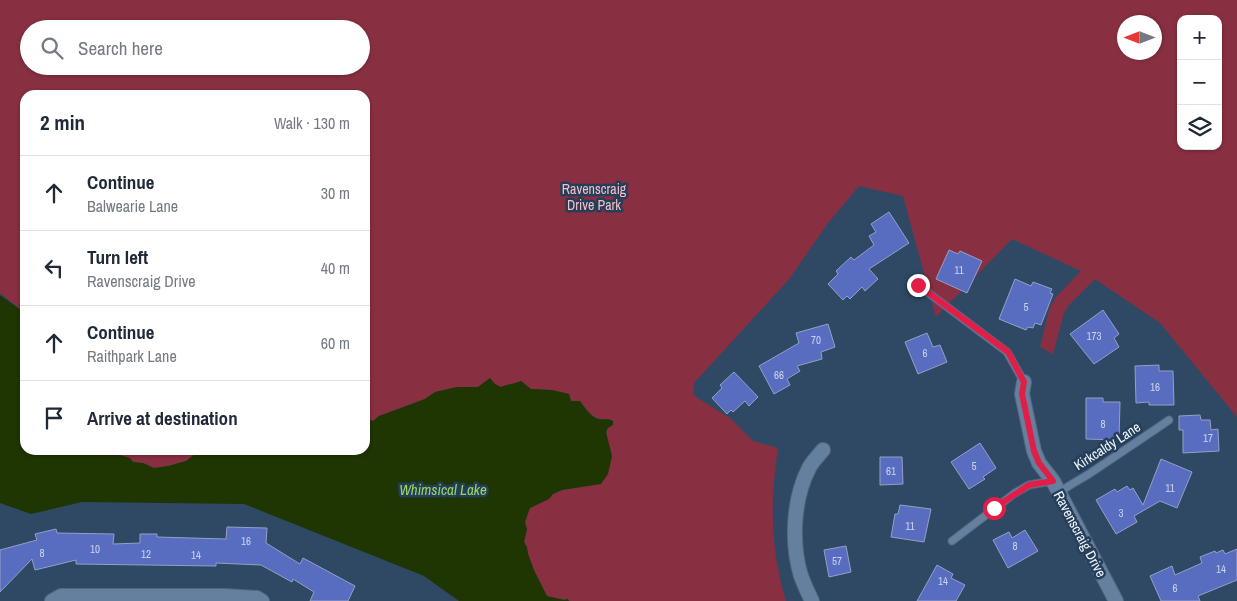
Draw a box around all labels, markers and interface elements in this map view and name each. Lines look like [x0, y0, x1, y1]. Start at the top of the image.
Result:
north arrow [1117, 15, 1162, 60]
map controls [1177, 15, 1222, 150]
button: + [1177, 15, 1222, 60]
search box [20, 20, 370, 75]
icon: search [38, 34, 66, 62]
text: Search here [78, 35, 163, 61]
button: − [1177, 60, 1222, 105]
button: layers [1177, 105, 1222, 150]
text: 2 min [40, 108, 85, 137]
text: Walk · 130 m [274, 112, 350, 134]
text: Continue [87, 169, 155, 195]
icon: ahead [40, 179, 68, 207]
park label: Ravenscraig Drive Park [562, 180, 627, 214]
text: 30 m [321, 182, 350, 204]
text: Balwearie Lane [87, 195, 178, 217]
text: Turn left [87, 244, 148, 270]
icon: left [40, 254, 68, 282]
text: 40 m [321, 257, 350, 279]
house number: 11 [954, 263, 964, 277]
text: Ravenscraig Drive [87, 270, 196, 292]
route end [907, 274, 930, 297]
house number: 5 [1023, 300, 1029, 314]
text: Continue [87, 319, 155, 345]
icon: ahead [40, 329, 68, 357]
house number: 173 [1086, 329, 1102, 343]
text: 60 m [321, 332, 350, 354]
house number: 70 [811, 333, 821, 347]
text: Raithpark Lane [87, 345, 177, 367]
house number: 6 [922, 346, 928, 360]
house number: 66 [774, 368, 784, 382]
house number: 16 [1150, 380, 1160, 394]
icon: arrive [40, 404, 68, 432]
text: Arrive at destination [87, 405, 238, 431]
house number: 8 [1100, 417, 1106, 431]
street label: Kirkcaldy Lane [1070, 418, 1144, 474]
house number: 17 [1203, 431, 1213, 445]
house number: 5 [971, 459, 977, 473]
house number: 61 [886, 464, 896, 478]
water label: Whimsical Lake [399, 479, 487, 500]
house number: 11 [1165, 481, 1175, 495]
street label: Ravenscraig Drive [1050, 488, 1110, 580]
route start [983, 497, 1006, 520]
house number: 3 [1118, 506, 1124, 520]
house number: 11 [905, 519, 915, 533]
house number: 16 [241, 534, 251, 548]
house number: 8 [1012, 539, 1018, 553]
house number: 10 [90, 542, 100, 556]
house number: 8 [39, 546, 45, 560]
house number: 12 [141, 547, 151, 561]
house number: 14 [191, 548, 201, 562]
house number: 57 [832, 554, 842, 568]
house number: 14 [1216, 562, 1226, 576]
house number: 14 [938, 574, 948, 588]
house number: 6 [1172, 581, 1178, 595]

